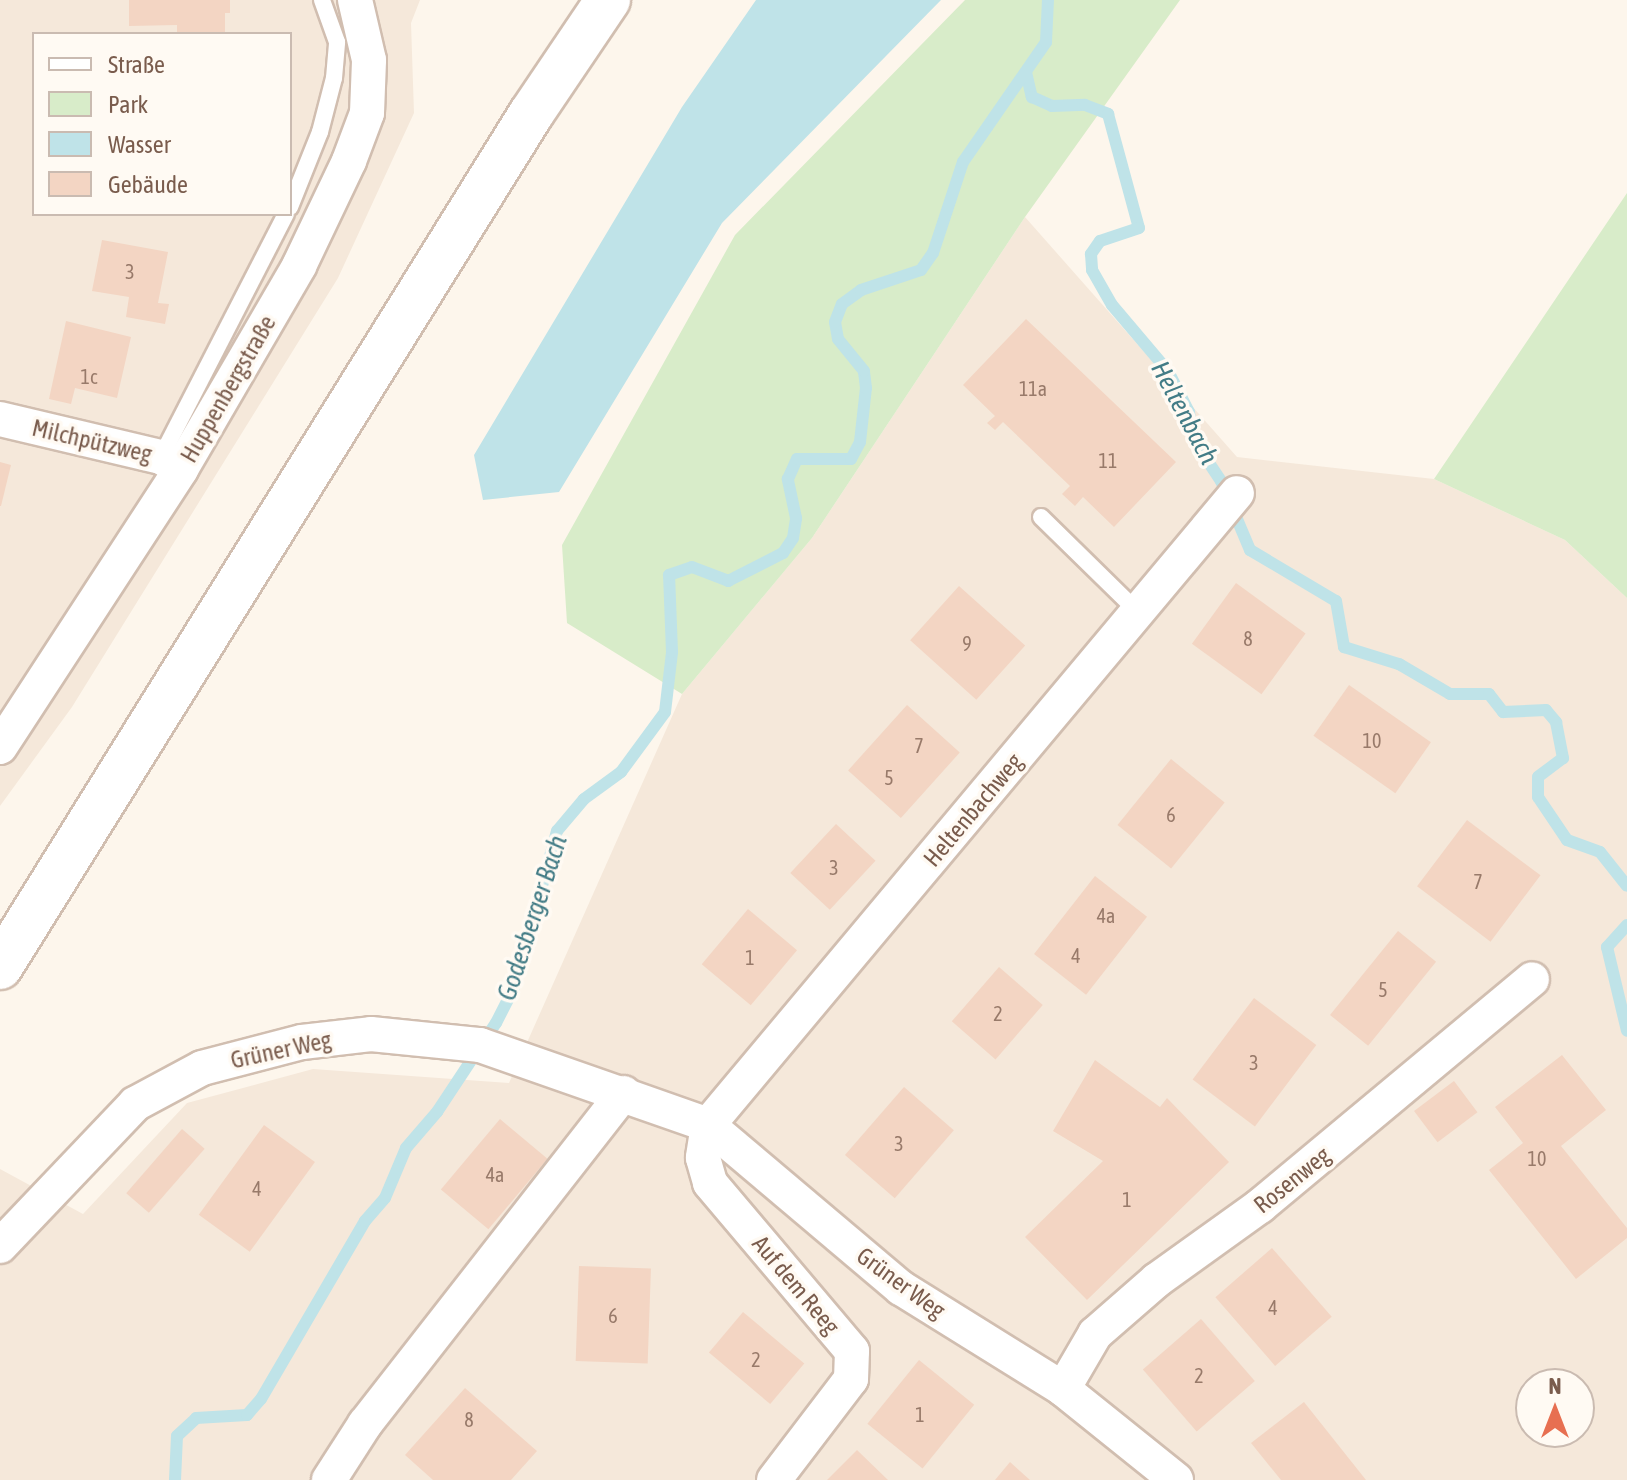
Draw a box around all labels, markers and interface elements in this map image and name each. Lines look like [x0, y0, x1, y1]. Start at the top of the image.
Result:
legend [32, 32, 292, 216]
text: Straße [108, 51, 165, 78]
text: Park [108, 91, 148, 118]
text: Wasser [108, 131, 171, 158]
text: Gebäude [108, 171, 188, 198]
house number: 3 [125, 259, 135, 283]
street label: Huppenbergstraße [174, 310, 282, 468]
water label: Heltenbach [1144, 356, 1224, 470]
house number: 1c [81, 364, 97, 388]
house number: 11a [1019, 376, 1047, 400]
street label: Milchpützweg [29, 413, 155, 469]
house number: 11 [1099, 448, 1117, 472]
house number: 8 [1243, 626, 1253, 650]
house number: 9 [962, 631, 972, 655]
house number: 10 [1363, 728, 1381, 752]
house number: 7 [914, 733, 924, 757]
street label: Heltenbachweg [917, 748, 1029, 872]
house number: 5 [884, 765, 894, 789]
house number: 6 [1166, 802, 1176, 826]
water label: Godesberger Bach [492, 832, 574, 1004]
house number: 3 [829, 855, 839, 879]
house number: 7 [1473, 869, 1483, 893]
house number: 4a [1097, 903, 1115, 927]
house number: 4 [1071, 943, 1081, 967]
house number: 1 [745, 945, 755, 969]
house number: 5 [1378, 977, 1388, 1001]
house number: 2 [993, 1001, 1003, 1025]
street label: Grüner Weg [228, 1025, 334, 1075]
house number: 3 [1249, 1050, 1259, 1074]
house number: 3 [894, 1131, 904, 1155]
street label: Rosenweg [1248, 1141, 1336, 1219]
house number: 10 [1528, 1146, 1546, 1170]
house number: 4a [486, 1162, 504, 1186]
house number: 4 [252, 1176, 262, 1200]
house number: 1 [1122, 1187, 1132, 1211]
street label: Auf dem Reeg [746, 1230, 846, 1340]
street label: Grüner Weg [851, 1241, 951, 1325]
house number: 4 [1268, 1295, 1278, 1319]
house number: 6 [608, 1303, 618, 1327]
house number: 2 [751, 1347, 761, 1371]
house number: 2 [1194, 1363, 1204, 1387]
north arrow [1515, 1368, 1595, 1448]
text: N [1549, 1373, 1561, 1399]
house number: 1 [915, 1402, 925, 1426]
house number: 8 [464, 1407, 474, 1431]

